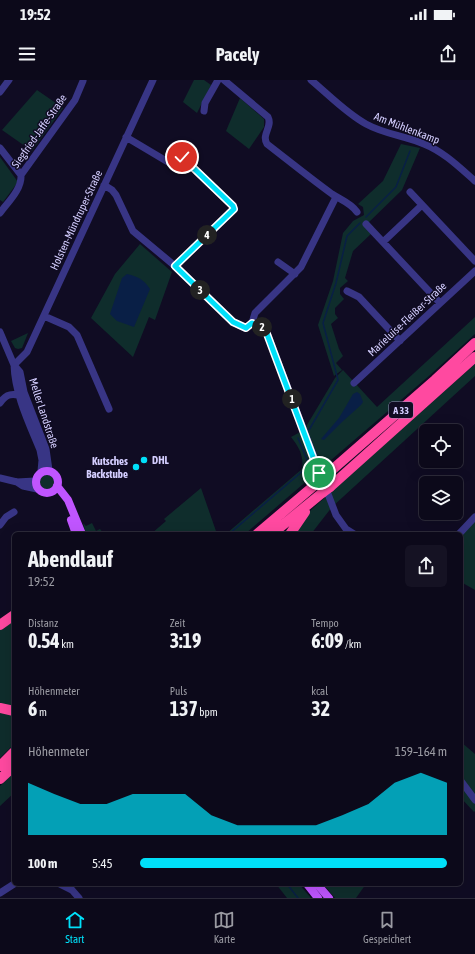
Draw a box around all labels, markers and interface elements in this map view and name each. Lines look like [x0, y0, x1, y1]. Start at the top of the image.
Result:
text: 19:52 [20, 6, 51, 23]
icon: menu [16, 43, 38, 65]
icon: share [437, 43, 459, 65]
text: Pacely [216, 44, 259, 65]
street label: Siegfried-Jaffe-Straße [9, 92, 69, 170]
street label: Am Mühlenkamp [373, 110, 441, 146]
pin [165, 140, 199, 174]
icon: check [171, 146, 193, 168]
street label: Holsten-Mündruper-Straße [48, 168, 104, 272]
pin: 4 [197, 225, 217, 245]
text: 4 [204, 229, 210, 241]
pin: 3 [190, 280, 210, 300]
street label: Marieluise-Fleißer-Straße [365, 280, 449, 358]
text: 3 [197, 284, 203, 296]
pin: 2 [252, 317, 272, 337]
text: 2 [259, 321, 265, 333]
street label: Meller Landstraße [27, 376, 61, 450]
pin: 1 [282, 389, 302, 409]
text: 1 [289, 393, 295, 405]
road number: A 33 [389, 402, 413, 418]
map controls [419, 424, 463, 520]
button: locate [419, 424, 463, 468]
place label: DHL [152, 454, 170, 466]
place label: Kutsches Backstube [86, 455, 128, 480]
marker: DHL [139, 455, 149, 465]
pin [302, 456, 336, 490]
marker: Kutsches Backstube [131, 462, 141, 472]
icon: arrive [308, 462, 330, 484]
button: layers [419, 476, 463, 520]
button: share [405, 545, 447, 587]
text: Abendlauf [28, 546, 113, 572]
text: 19:52 [28, 574, 55, 589]
text: Distanz [28, 617, 58, 629]
text: Zeit [170, 617, 185, 629]
text: Tempo [311, 617, 339, 629]
text: 0.54 [28, 629, 60, 652]
text: 3:19 [170, 629, 201, 652]
text: 6:09 [311, 629, 344, 652]
text: km [60, 638, 74, 650]
text: /km [344, 638, 362, 650]
text: Höhenmeter [28, 685, 79, 697]
text: Puls [170, 685, 187, 697]
text: kcal [311, 685, 328, 697]
text: 6 [28, 697, 37, 720]
text: 137 [170, 697, 198, 720]
text: 32 [311, 697, 330, 720]
text: m [37, 706, 47, 718]
text: bpm [198, 706, 218, 718]
text: Höhenmeter [28, 744, 89, 759]
text: 159–164 m [395, 744, 447, 759]
text: 100 m [28, 856, 57, 871]
text: 5:45 [92, 856, 113, 871]
tab: Start [64, 909, 86, 945]
tab: Karte [213, 909, 235, 945]
tab: Gespeichert [363, 909, 411, 945]

